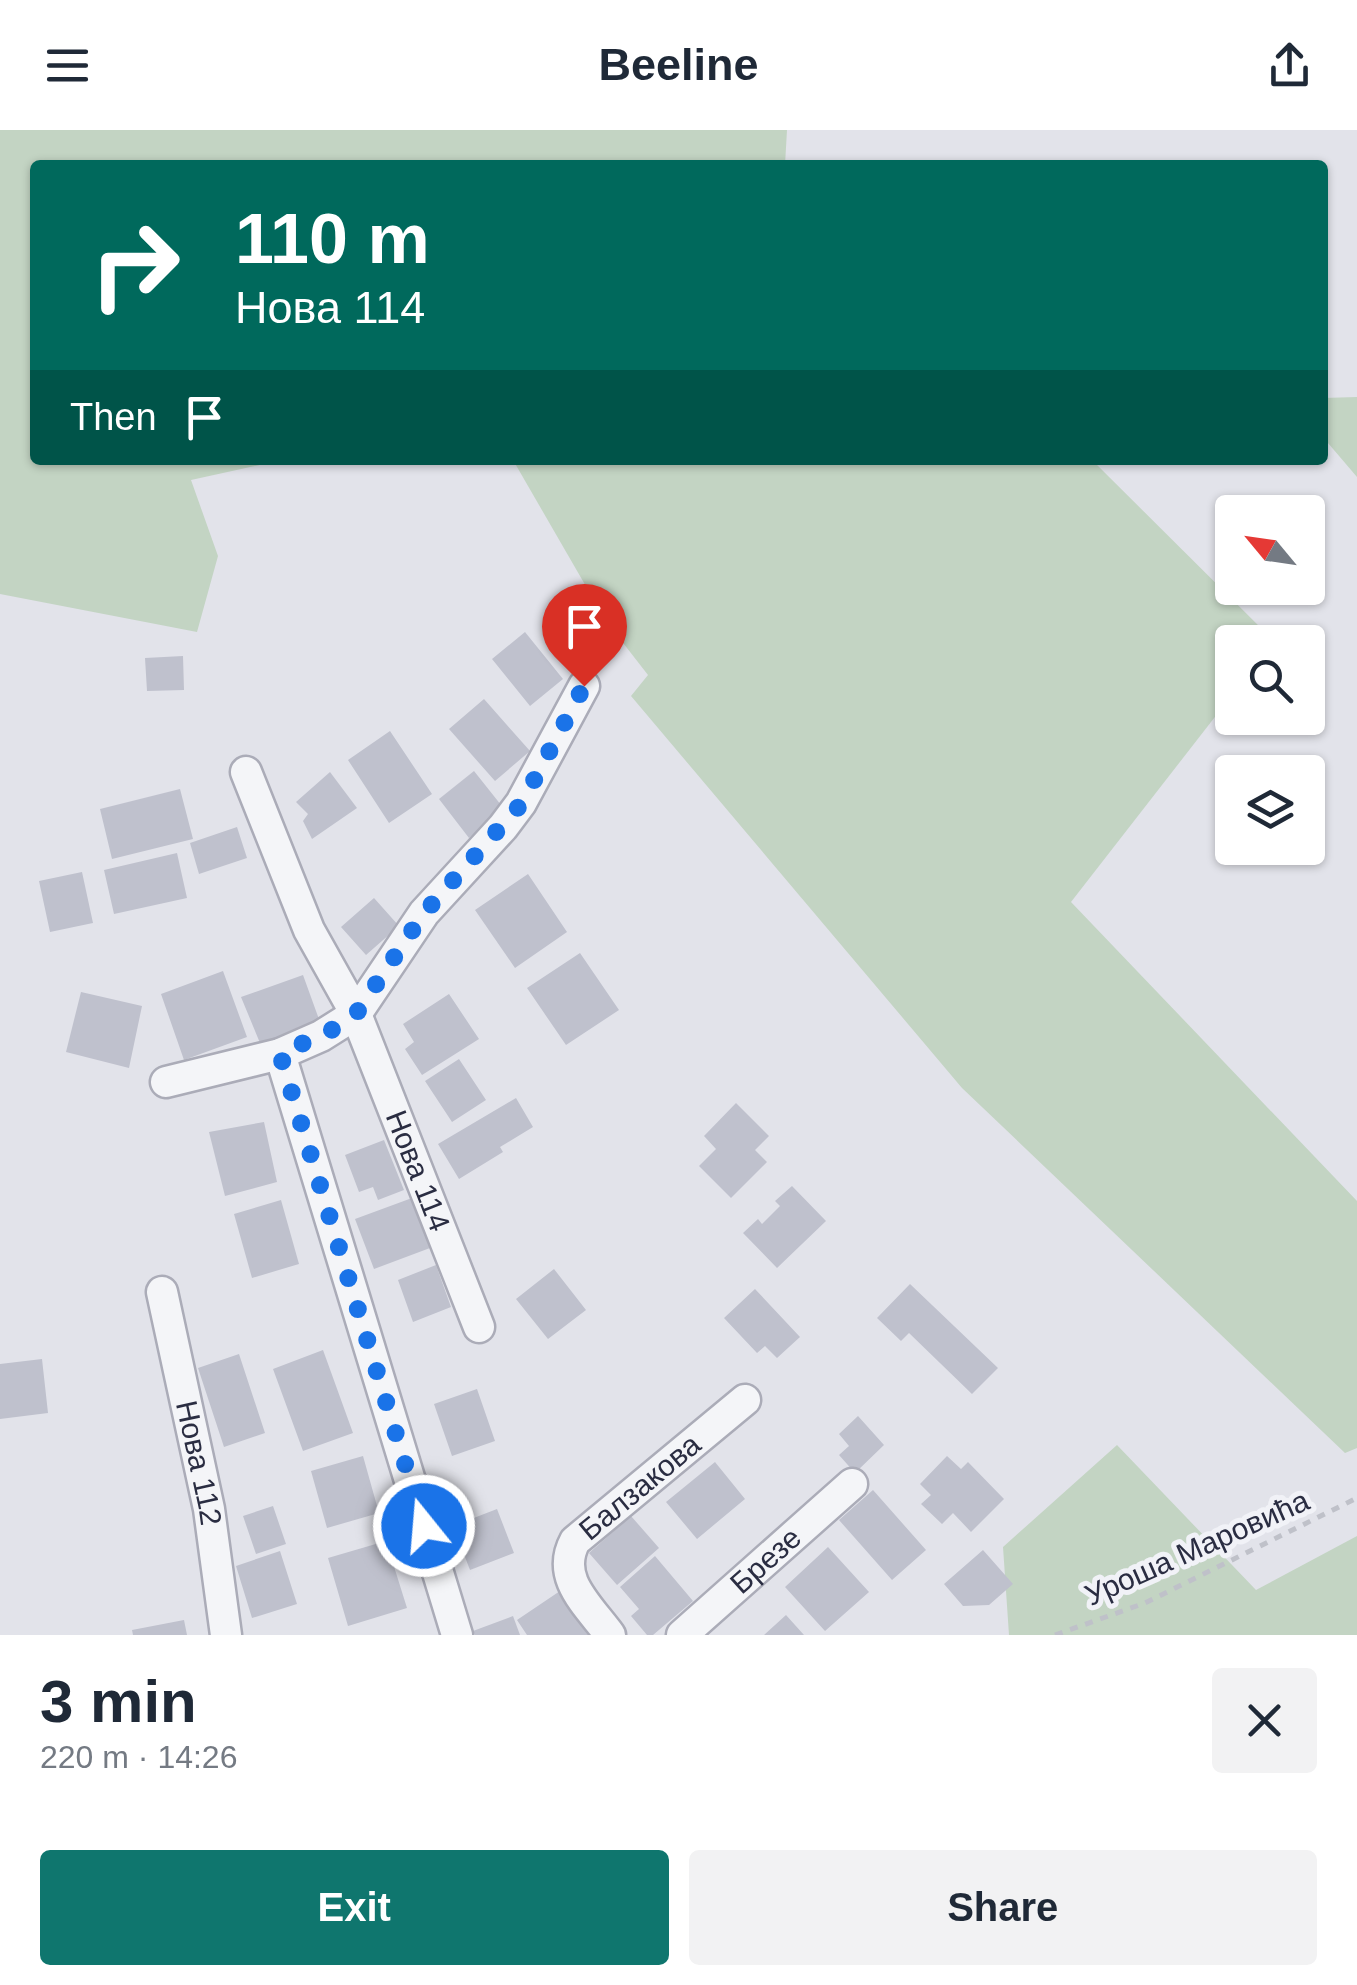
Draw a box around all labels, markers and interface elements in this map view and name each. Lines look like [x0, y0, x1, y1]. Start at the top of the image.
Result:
icon: menu [40, 38, 95, 93]
icon: share [1262, 38, 1317, 93]
text: Beeline [598, 39, 759, 90]
icon: right [70, 200, 200, 330]
text: 110 m [235, 200, 430, 278]
text: Нова 114 [235, 282, 425, 333]
icon: arrive [177, 390, 232, 445]
text: Then [70, 396, 157, 438]
north arrow [1215, 495, 1325, 605]
map controls [1215, 495, 1325, 865]
pin [542, 584, 627, 687]
icon: arrive [557, 599, 612, 654]
button: search [1215, 625, 1325, 735]
button: layers [1215, 755, 1325, 865]
street label: Нова 114 [380, 1106, 457, 1236]
street label: Нова 112 [170, 1397, 228, 1527]
street label: Балзакова [573, 1427, 707, 1546]
position arrow [372, 1474, 476, 1578]
street label: Уроша Маровића [1080, 1483, 1314, 1612]
street label: Брезе [724, 1521, 807, 1600]
text: 3 min [40, 1668, 197, 1735]
button: close [1212, 1668, 1317, 1773]
text: 220 m · 14:26 [40, 1739, 237, 1775]
button: Exit [40, 1850, 669, 1965]
button: Share [689, 1850, 1317, 1965]

